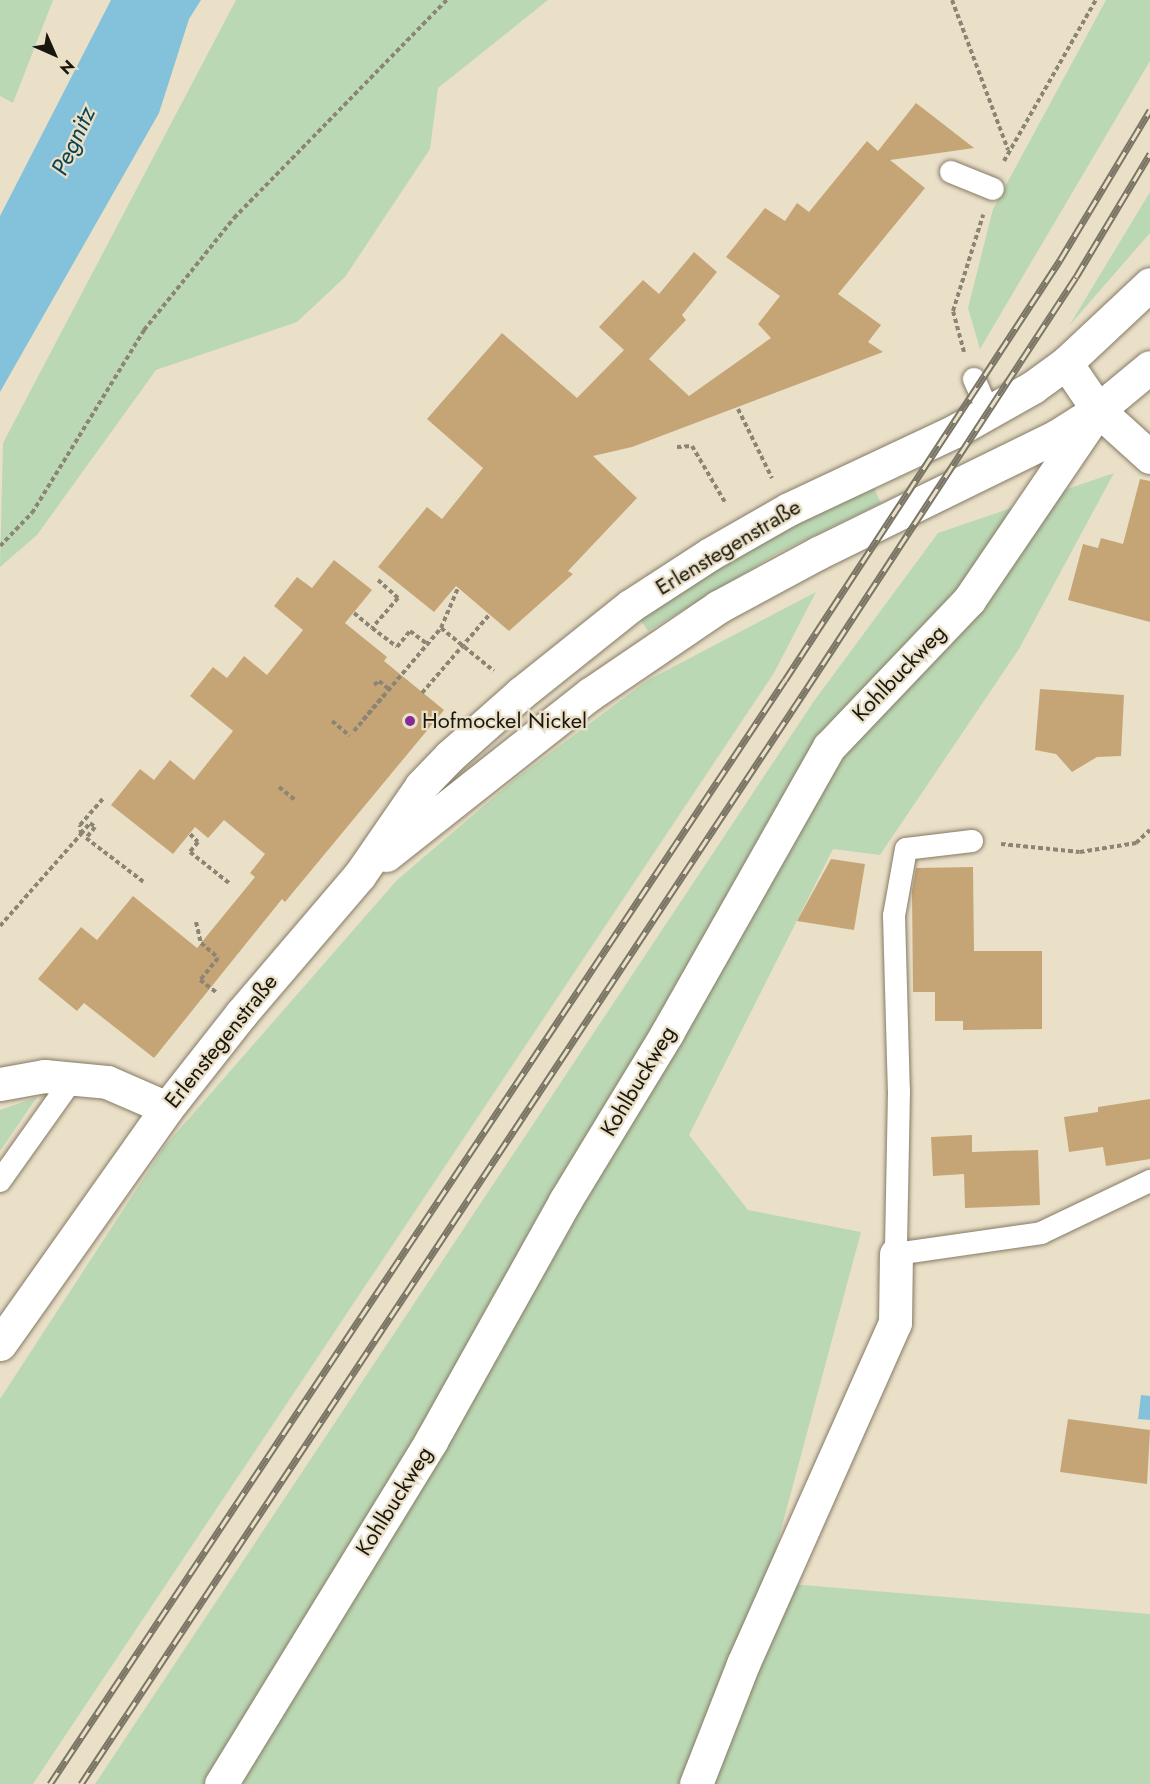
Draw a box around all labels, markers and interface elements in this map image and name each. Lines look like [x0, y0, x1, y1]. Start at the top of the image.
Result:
north arrow [24, 24, 84, 84]
text: N [54, 54, 80, 80]
water label: Pegnitz [45, 102, 101, 180]
street label: Erlenstegenstraße [651, 493, 805, 601]
street label: Kohlbuckweg [847, 619, 951, 727]
place label: Hofmockel Nickel [422, 708, 587, 734]
marker: Hofmockel Nickel [403, 714, 417, 728]
street label: Erlenstegenstraße [159, 969, 283, 1113]
street label: Kohlbuckweg [595, 1021, 681, 1141]
street label: Kohlbuckweg [350, 1442, 438, 1560]

